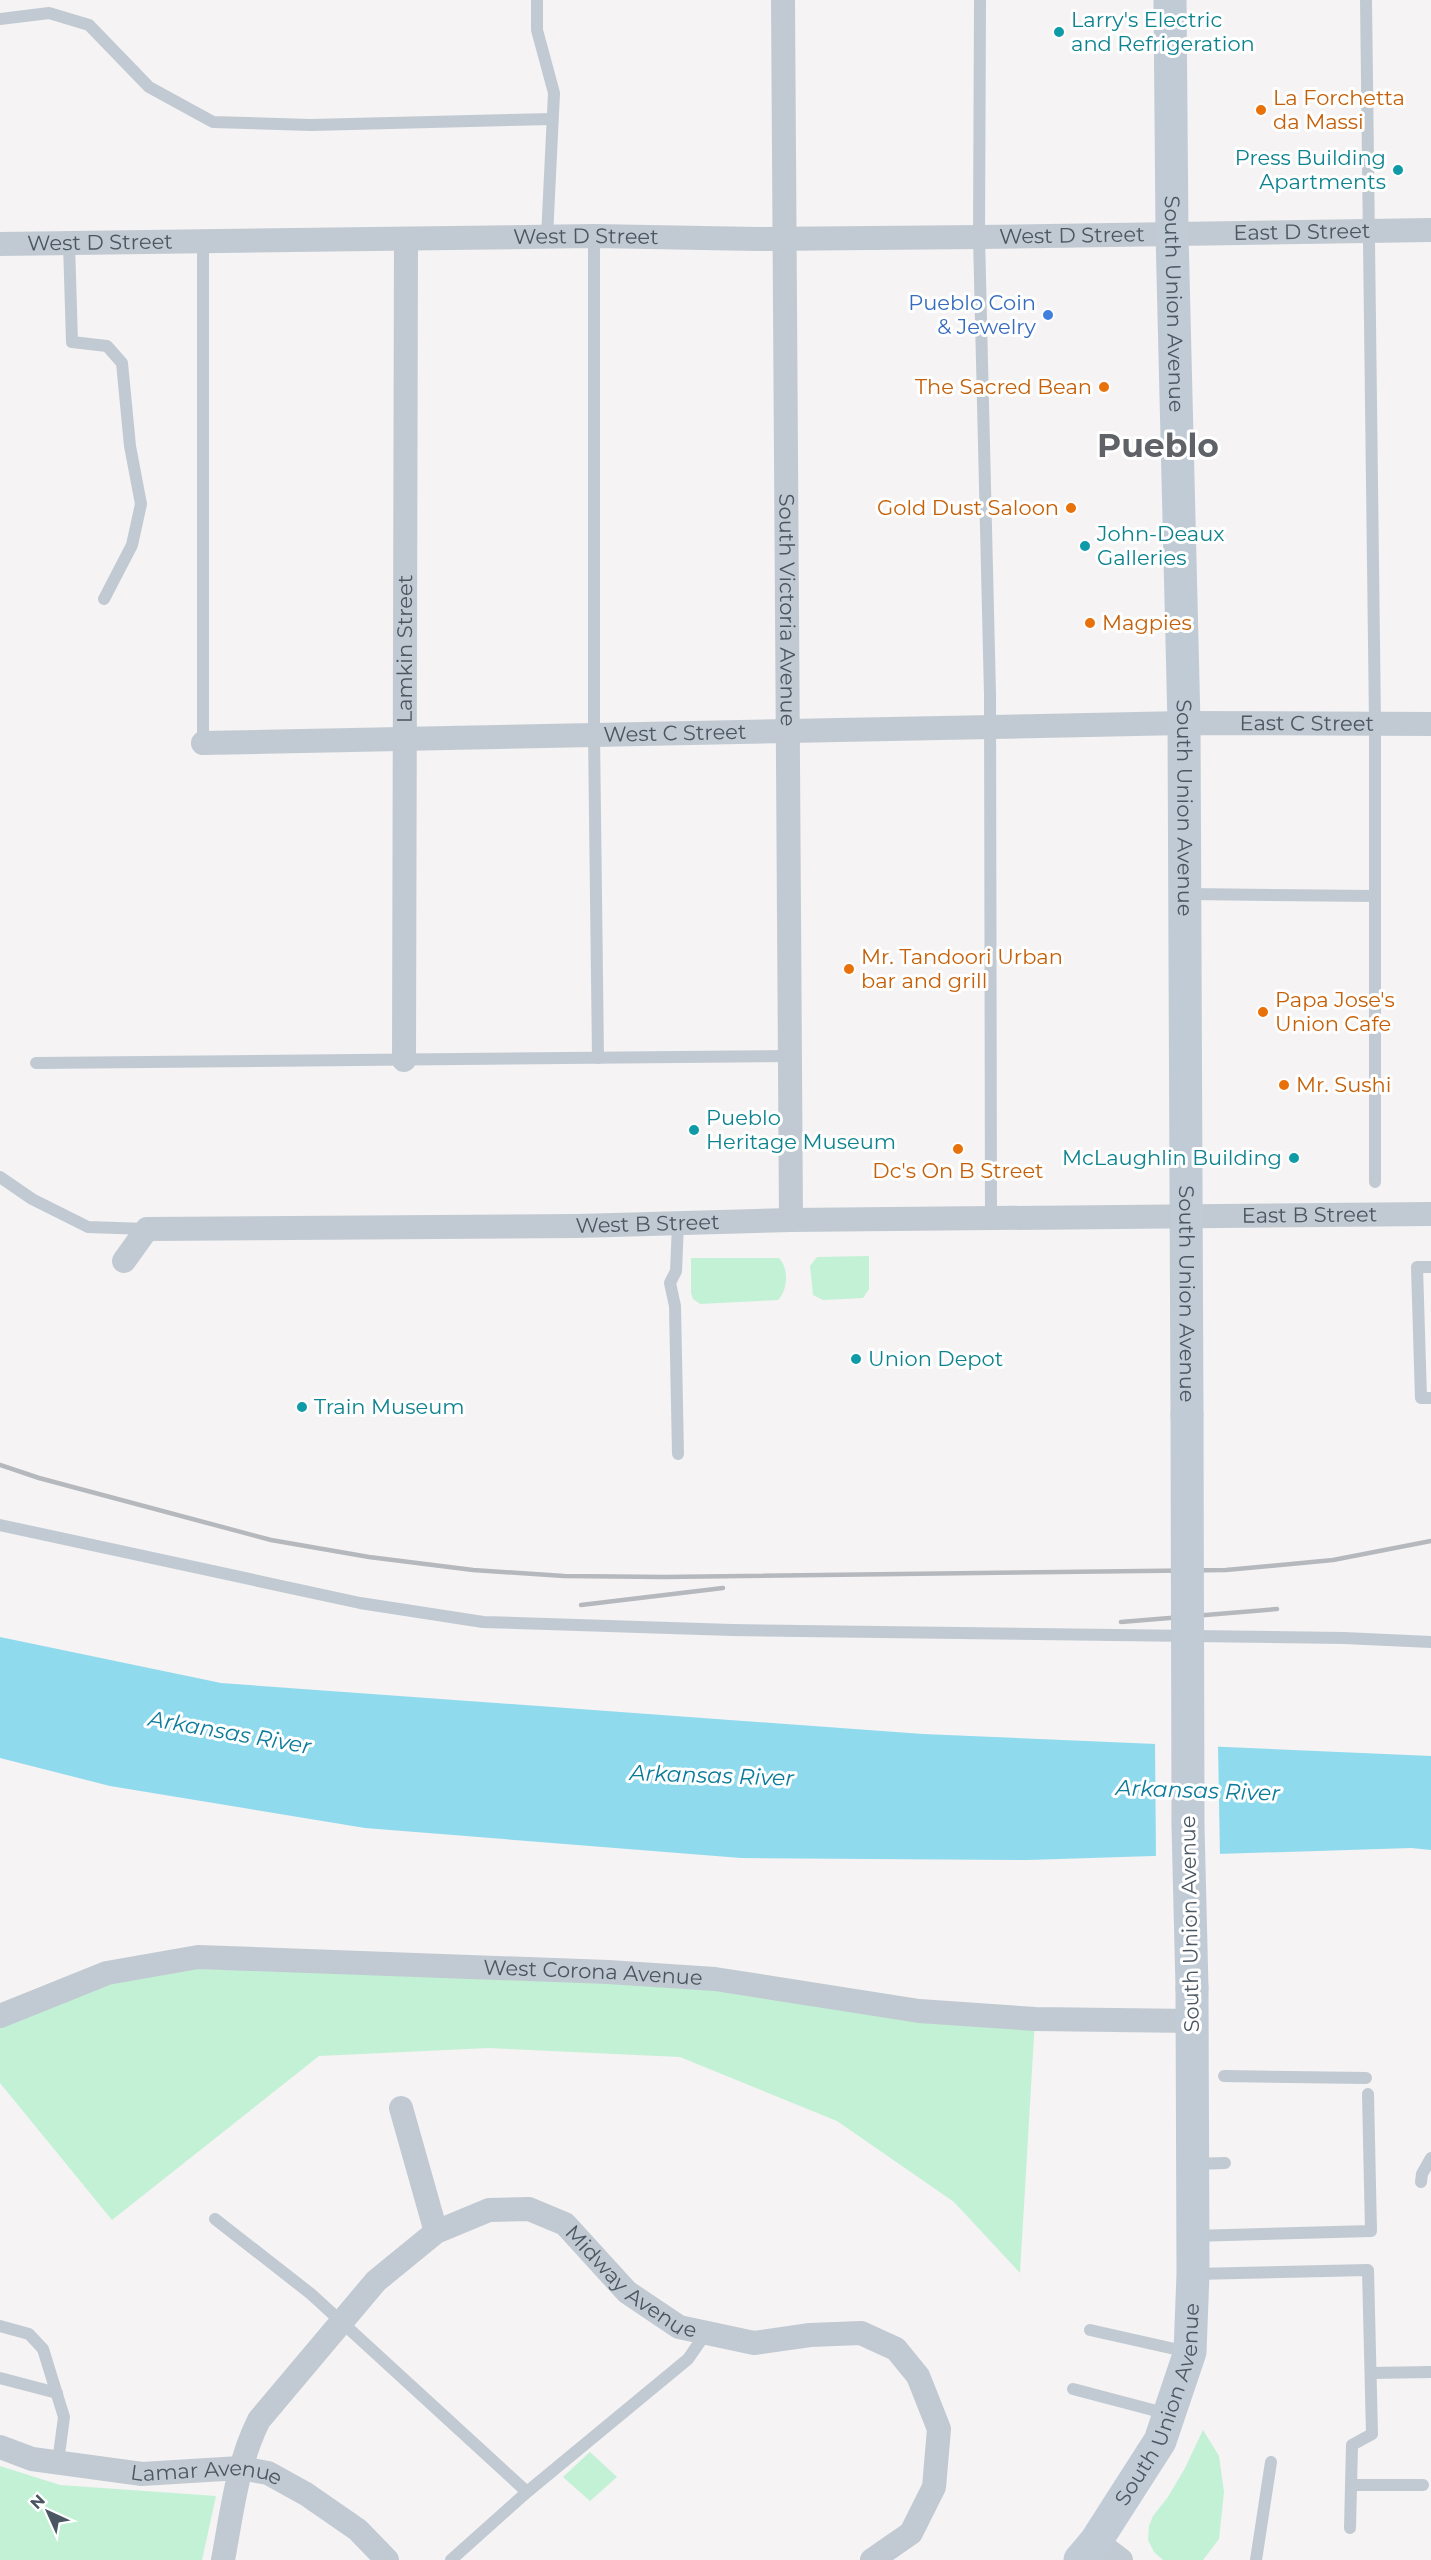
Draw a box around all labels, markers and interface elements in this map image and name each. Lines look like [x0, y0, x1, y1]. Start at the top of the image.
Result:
place label: Larry's Electric and Refrigeration [1071, 7, 1255, 56]
marker: Larry's Electric and Refrigeration [1052, 25, 1066, 39]
place label: La Forchetta da Massi [1273, 85, 1405, 134]
marker: La Forchetta da Massi [1254, 103, 1268, 117]
place label: Press Building Apartments [1235, 145, 1386, 194]
marker: Press Building Apartments [1391, 163, 1405, 177]
street label: South Union Avenue [1160, 195, 1189, 413]
street label: East D Street [1233, 218, 1371, 245]
street label: West D Street [999, 221, 1145, 249]
street label: West D Street [513, 223, 659, 249]
street label: West D Street [27, 229, 173, 256]
place label: Pueblo Coin & Jewelry [908, 290, 1037, 339]
marker: Pueblo Coin & Jewelry [1041, 308, 1055, 322]
place label: The Sacred Bean [915, 374, 1092, 399]
marker: The Sacred Bean [1097, 380, 1111, 394]
district label: Pueblo [1097, 425, 1219, 465]
street label: South Victoria Avenue [774, 493, 801, 726]
place label: Gold Dust Saloon [877, 495, 1059, 520]
marker: Gold Dust Saloon [1064, 501, 1078, 515]
place label: John-Deaux Galleries [1096, 521, 1225, 570]
marker: John-Deaux Galleries [1078, 539, 1092, 553]
street label: Lamkin Street [392, 575, 417, 723]
place label: Magpies [1102, 610, 1192, 635]
marker: Magpies [1083, 616, 1097, 630]
street label: South Union Avenue [1171, 699, 1198, 916]
street label: East C Street [1239, 710, 1374, 736]
street label: West C Street [603, 719, 747, 747]
place label: Mr. Tandoori Urban bar and grill [861, 944, 1063, 993]
marker: Mr. Tandoori Urban bar and grill [842, 962, 856, 976]
place label: Papa Jose's Union Cafe [1275, 987, 1395, 1036]
marker: Papa Jose's Union Cafe [1256, 1005, 1270, 1019]
place label: Mr. Sushi [1296, 1072, 1391, 1097]
marker: Mr. Sushi [1277, 1078, 1291, 1092]
place label: Pueblo Heritage Museum [706, 1105, 896, 1154]
marker: Pueblo Heritage Museum [687, 1123, 701, 1137]
marker: Dc's On B Street [951, 1142, 965, 1156]
place label: McLaughlin Building [1062, 1145, 1282, 1170]
marker: McLaughlin Building [1287, 1151, 1301, 1165]
place label: Dc's On B Street [872, 1158, 1044, 1183]
street label: South Union Avenue [1174, 1185, 1200, 1402]
street label: East B Street [1242, 1202, 1377, 1228]
street label: West B Street [575, 1209, 720, 1238]
place label: Union Depot [868, 1346, 1003, 1371]
marker: Union Depot [849, 1352, 863, 1366]
place label: Train Museum [314, 1394, 465, 1419]
marker: Train Museum [295, 1400, 309, 1414]
water label: Arkansas River [145, 1705, 314, 1760]
water label: Arkansas River [627, 1759, 796, 1792]
water label: Arkansas River [1113, 1774, 1282, 1807]
street label: South Union Avenue [1175, 1815, 1204, 2033]
street label: West Corona Avenue [483, 1954, 703, 1990]
street label: Midway Avenue [560, 2220, 699, 2342]
street label: South Union Avenue [1109, 2302, 1204, 2510]
street label: Lamar Avenue [129, 2455, 287, 2491]
north arrow [18, 2482, 78, 2542]
text: N [26, 2490, 49, 2513]

